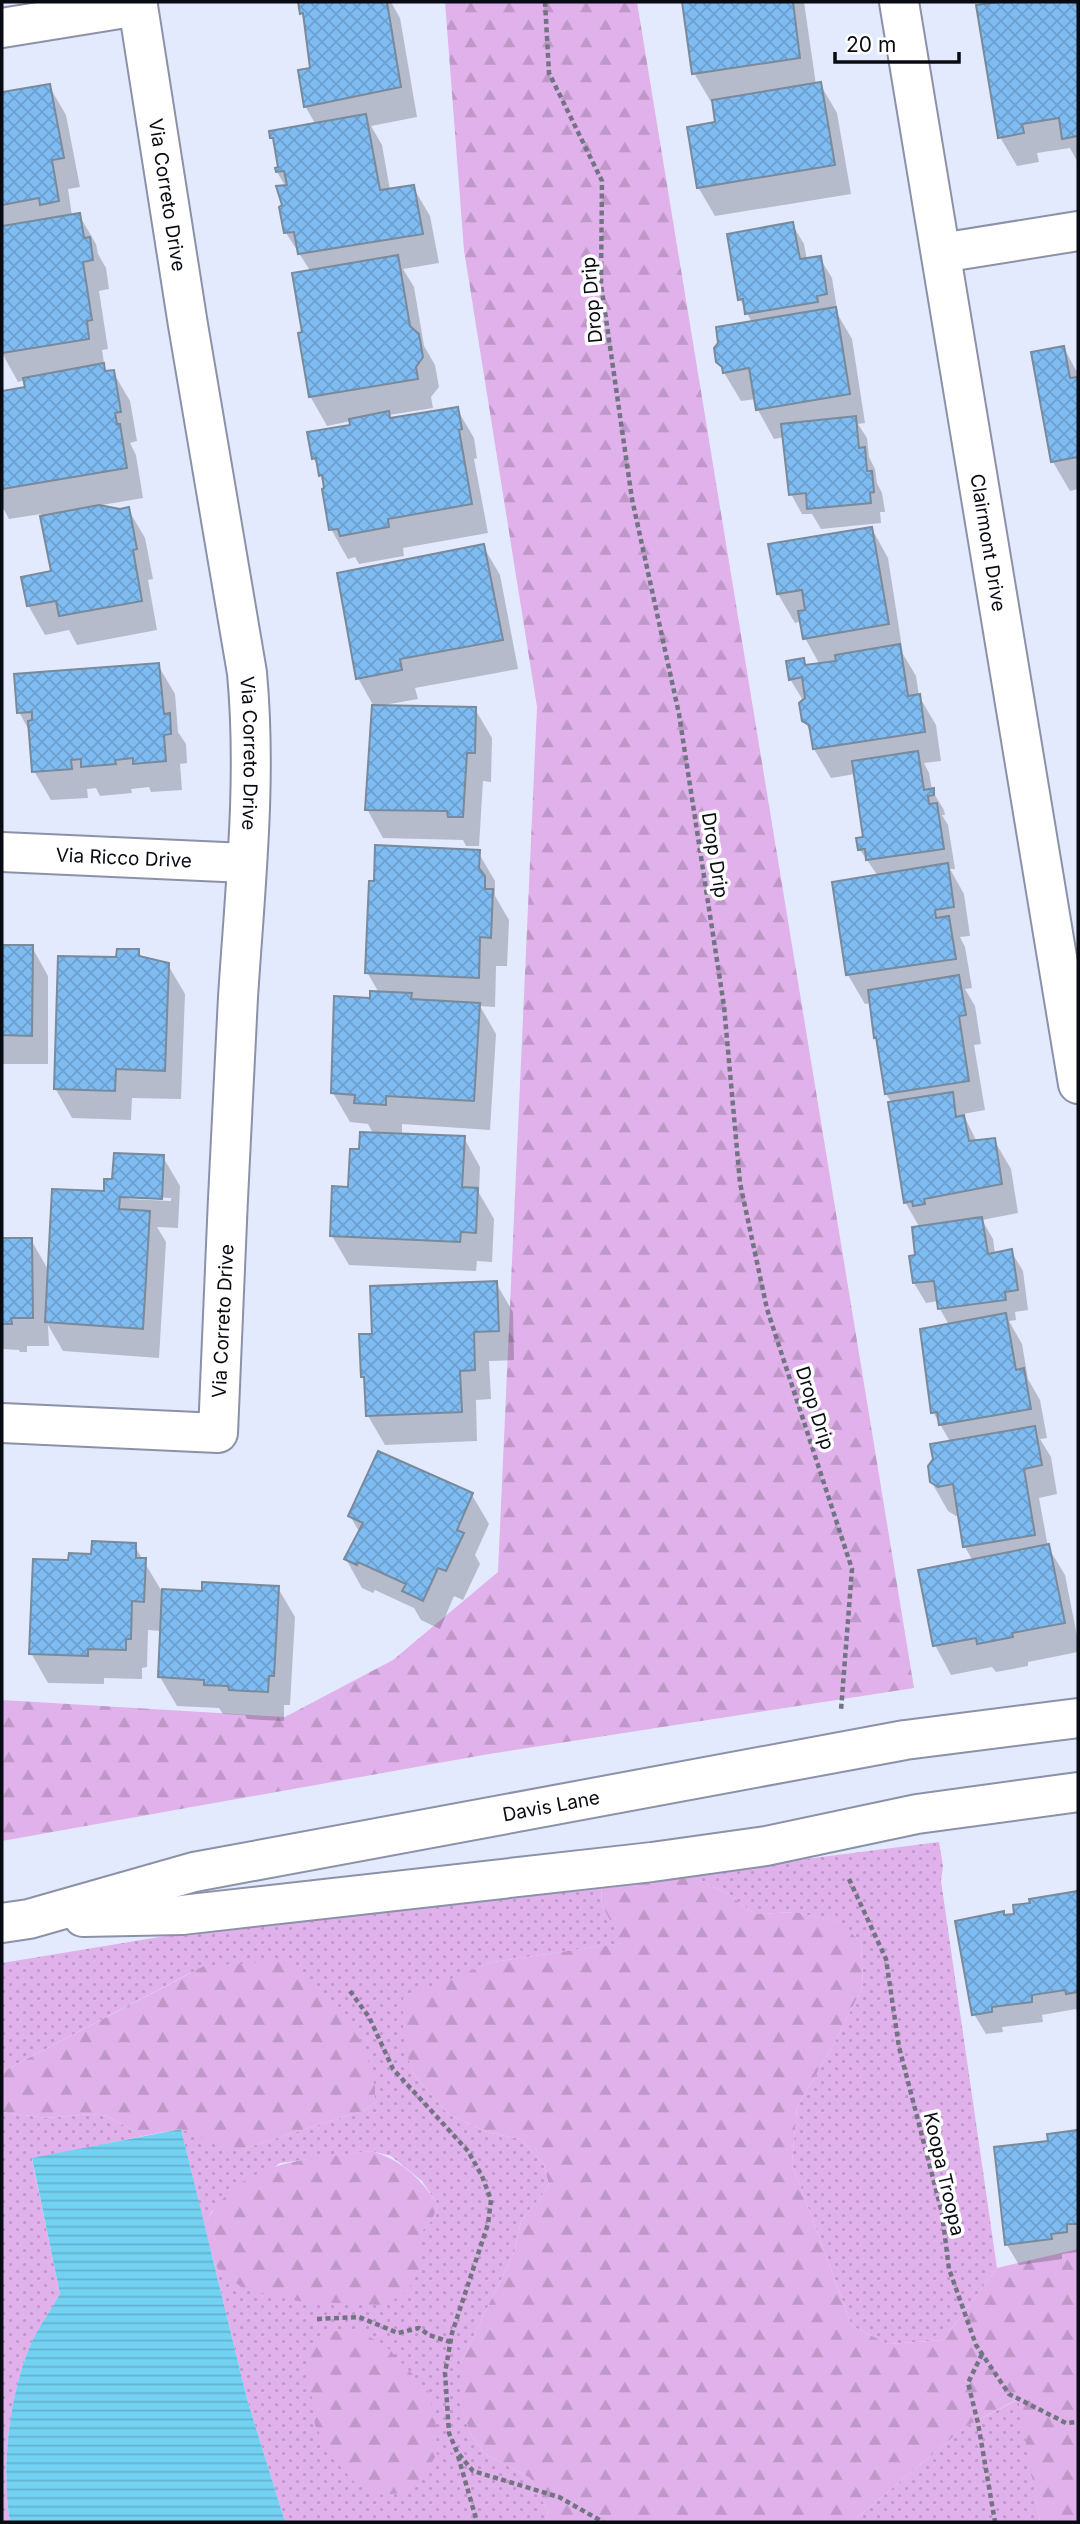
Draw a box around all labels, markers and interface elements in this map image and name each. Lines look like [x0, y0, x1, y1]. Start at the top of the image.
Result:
scale bar [835, 21, 959, 65]
text: 20 m [846, 32, 896, 57]
street label: Via Correto Drive [144, 117, 191, 273]
street label: Drop Drip [577, 256, 607, 344]
street label: Clairmont Drive [966, 472, 1011, 613]
street label: Via Correto Drive [236, 675, 262, 831]
street label: Drop Drip [697, 811, 733, 899]
street label: Via Ricco Drive [55, 843, 192, 872]
street label: Via Correto Drive [207, 1243, 239, 1399]
street label: Drop Drip [791, 1363, 839, 1453]
street label: Davis Lane [501, 1785, 602, 1826]
street label: Koopa Troopa [919, 2110, 969, 2238]

